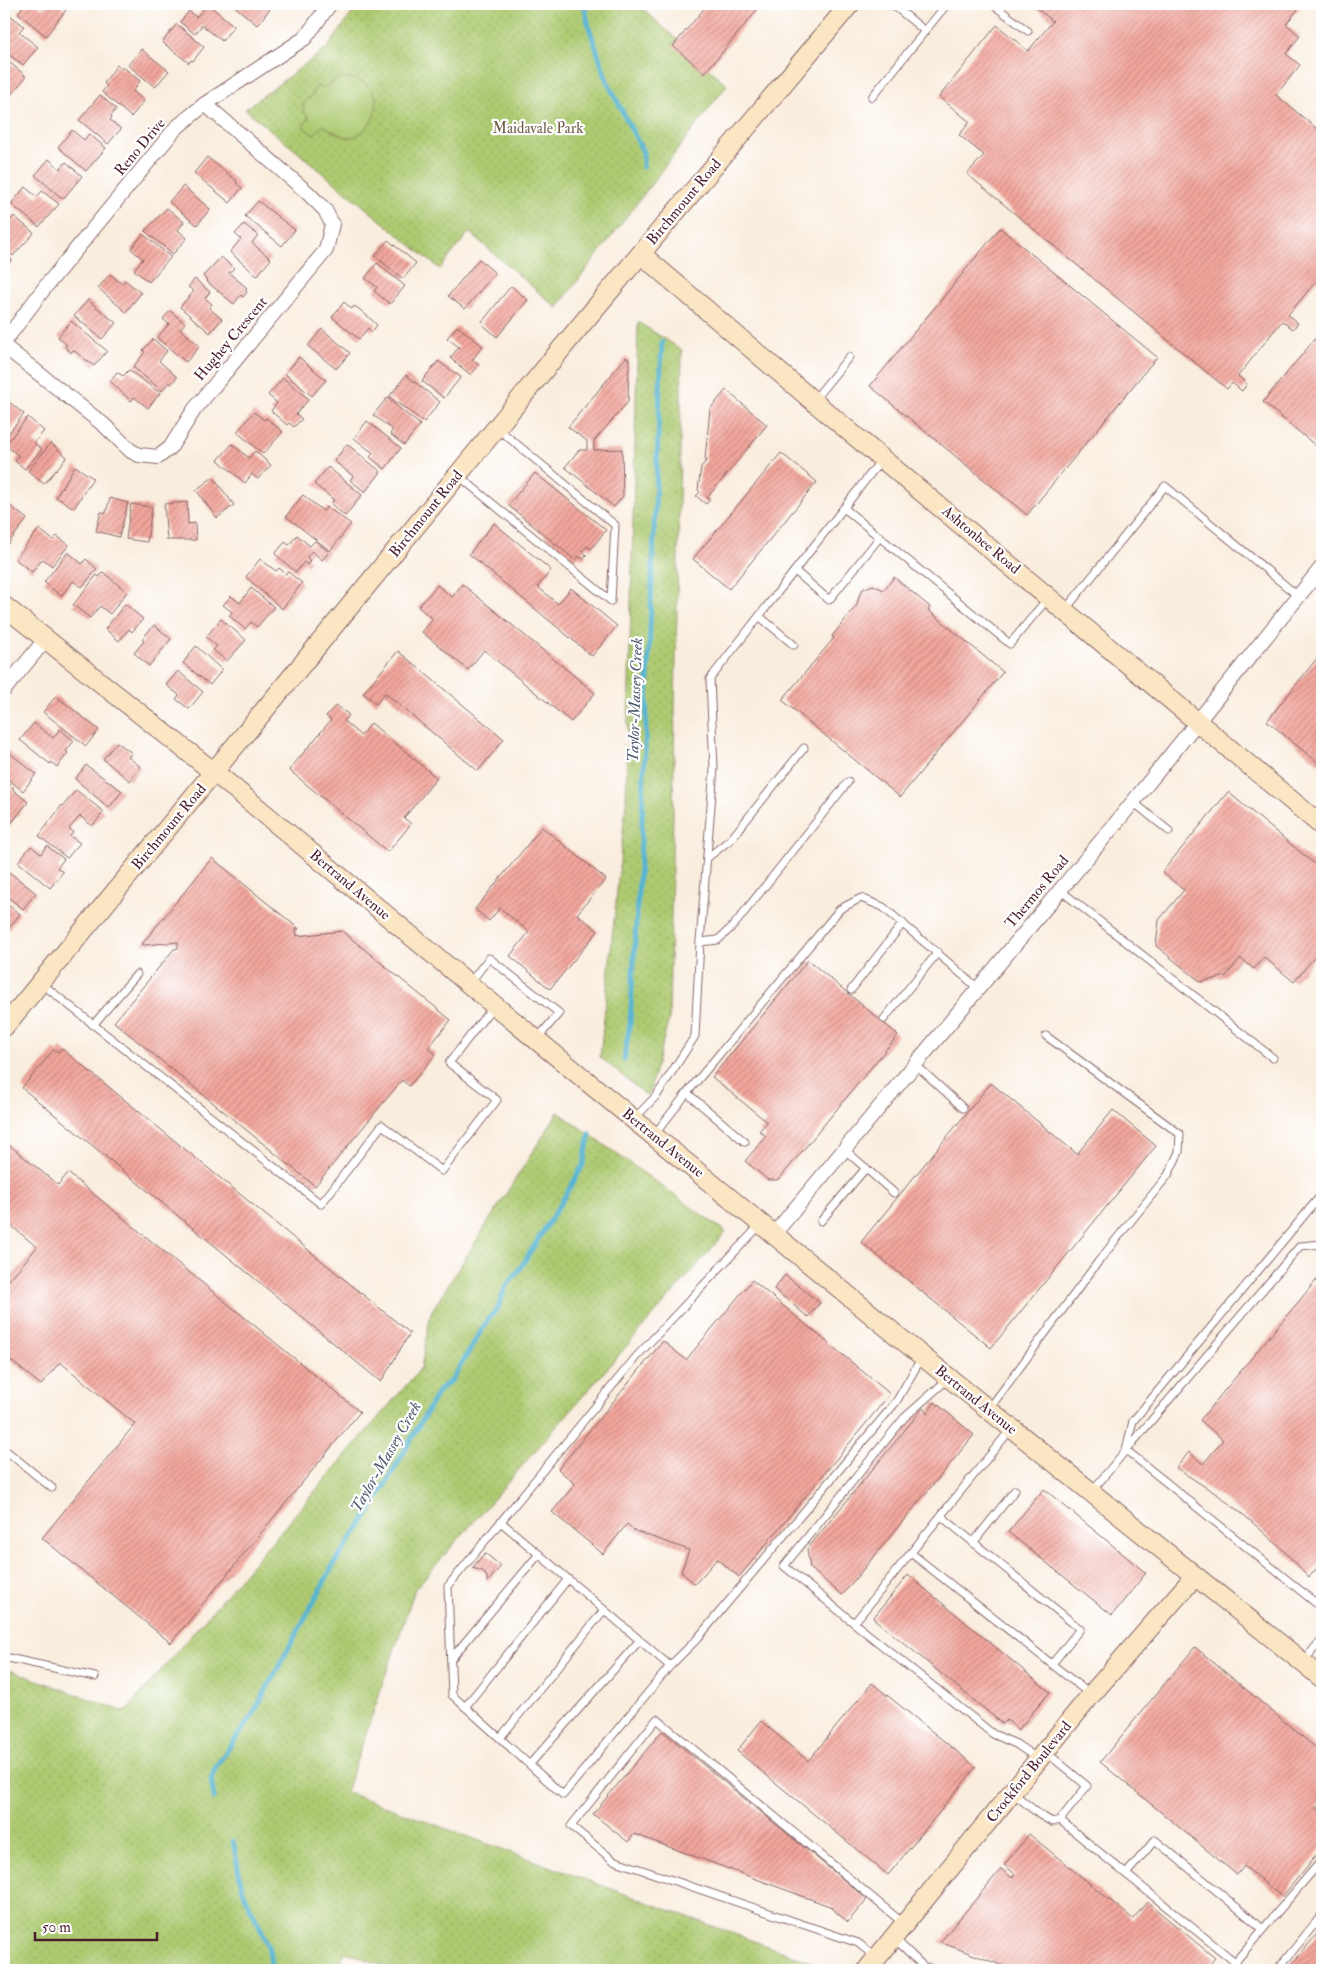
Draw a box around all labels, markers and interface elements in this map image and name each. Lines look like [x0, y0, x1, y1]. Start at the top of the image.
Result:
street label: Reno Drive [110, 114, 170, 180]
park label: Maidavale Park [493, 119, 583, 138]
street label: Birchmount Road [642, 155, 726, 249]
street label: Hughey Crescent [190, 293, 272, 385]
street label: Birchmount Road [385, 466, 467, 561]
street label: Ashtonbee Road [937, 501, 1025, 579]
water label: Taylor-Massey Creek [623, 637, 647, 763]
street label: Birchmount Road [127, 780, 211, 874]
street label: Bertrand Avenue [306, 846, 394, 924]
street label: Thermos Road [1001, 851, 1073, 932]
street label: Bertrand Avenue [618, 1104, 708, 1182]
street label: Bertrand Avenue [931, 1361, 1021, 1439]
water label: Taylor-Massey Creek [346, 1398, 426, 1516]
street label: Crockford Boulevard [982, 1717, 1076, 1827]
scale bar [35, 1909, 158, 1941]
text: 50 m [42, 1918, 71, 1937]

